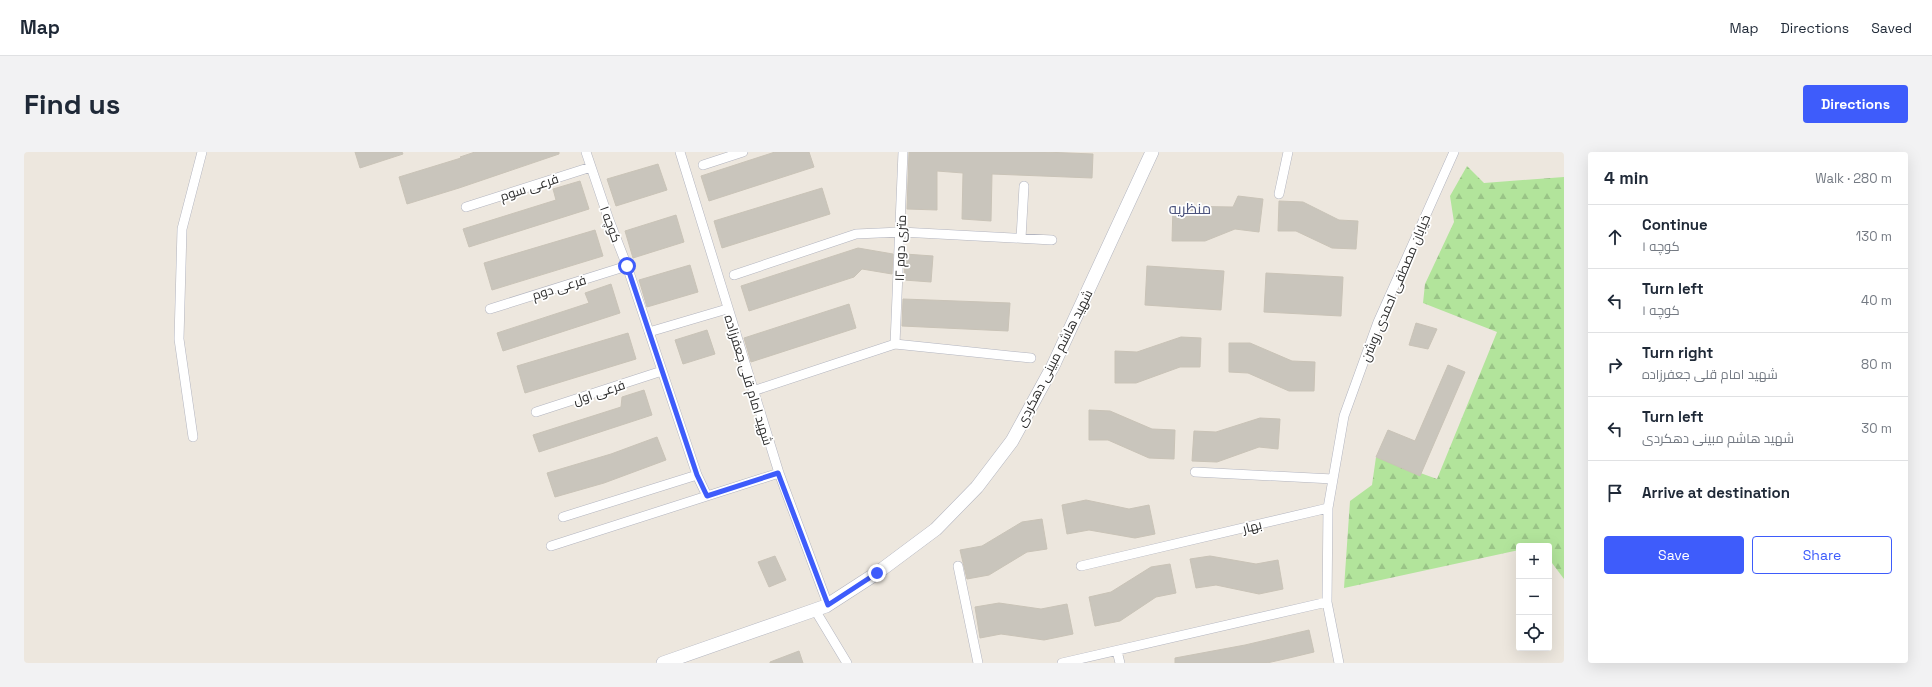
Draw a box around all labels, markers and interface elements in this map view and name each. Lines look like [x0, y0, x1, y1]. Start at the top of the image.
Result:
text: Map [20, 15, 60, 40]
text: Map [1729, 19, 1759, 37]
text: Directions [1781, 19, 1849, 37]
text: Saved [1871, 19, 1912, 37]
button: Directions [1803, 85, 1908, 123]
text: Find us [24, 86, 121, 122]
text: 4 min [1604, 167, 1649, 189]
street label: فرعی سوم [498, 170, 561, 206]
text: Walk · 280 m [1815, 170, 1892, 187]
district label: منظریه [1169, 199, 1211, 218]
street label: کوچه ۱ [595, 204, 625, 245]
street label: خیابان مصطفی احمدی روشن [1357, 212, 1434, 364]
street label: ۱۲ متری دوم [891, 214, 911, 282]
text: Continue [1642, 215, 1708, 234]
icon: ahead [1604, 226, 1626, 248]
text: 130 m [1856, 228, 1892, 245]
text: کوچه ۱ [1642, 238, 1680, 255]
route start [618, 257, 636, 275]
street label: فرعی دوم [530, 271, 589, 305]
text: Turn left [1642, 279, 1704, 298]
street label: شهید هاشم مبینی دهکردی [1012, 287, 1097, 430]
icon: left [1604, 290, 1626, 312]
text: 40 m [1861, 292, 1892, 309]
text: کوچه ۱ [1642, 302, 1680, 319]
street label: شهید امام قلی جعفرزاده [720, 313, 777, 448]
text: Turn right [1642, 343, 1713, 362]
icon: right [1604, 354, 1626, 376]
text: 80 m [1861, 356, 1892, 373]
text: شهید امام قلی جعفرزاده [1642, 366, 1778, 383]
street label: فرعی اول [571, 376, 627, 409]
text: Turn left [1642, 407, 1704, 426]
icon: left [1604, 418, 1626, 440]
text: 30 m [1861, 420, 1892, 437]
text: شهید هاشم مبینی دهکردی [1642, 430, 1794, 447]
icon: arrive [1604, 482, 1626, 504]
text: Arrive at destination [1642, 483, 1790, 502]
street label: بهار [1240, 516, 1264, 537]
button: Save [1604, 536, 1744, 574]
button: Share [1752, 536, 1892, 574]
map controls [1516, 543, 1552, 651]
button: + [1516, 543, 1552, 579]
route end [868, 564, 886, 582]
button: − [1516, 579, 1552, 615]
button: locate [1516, 615, 1552, 651]

